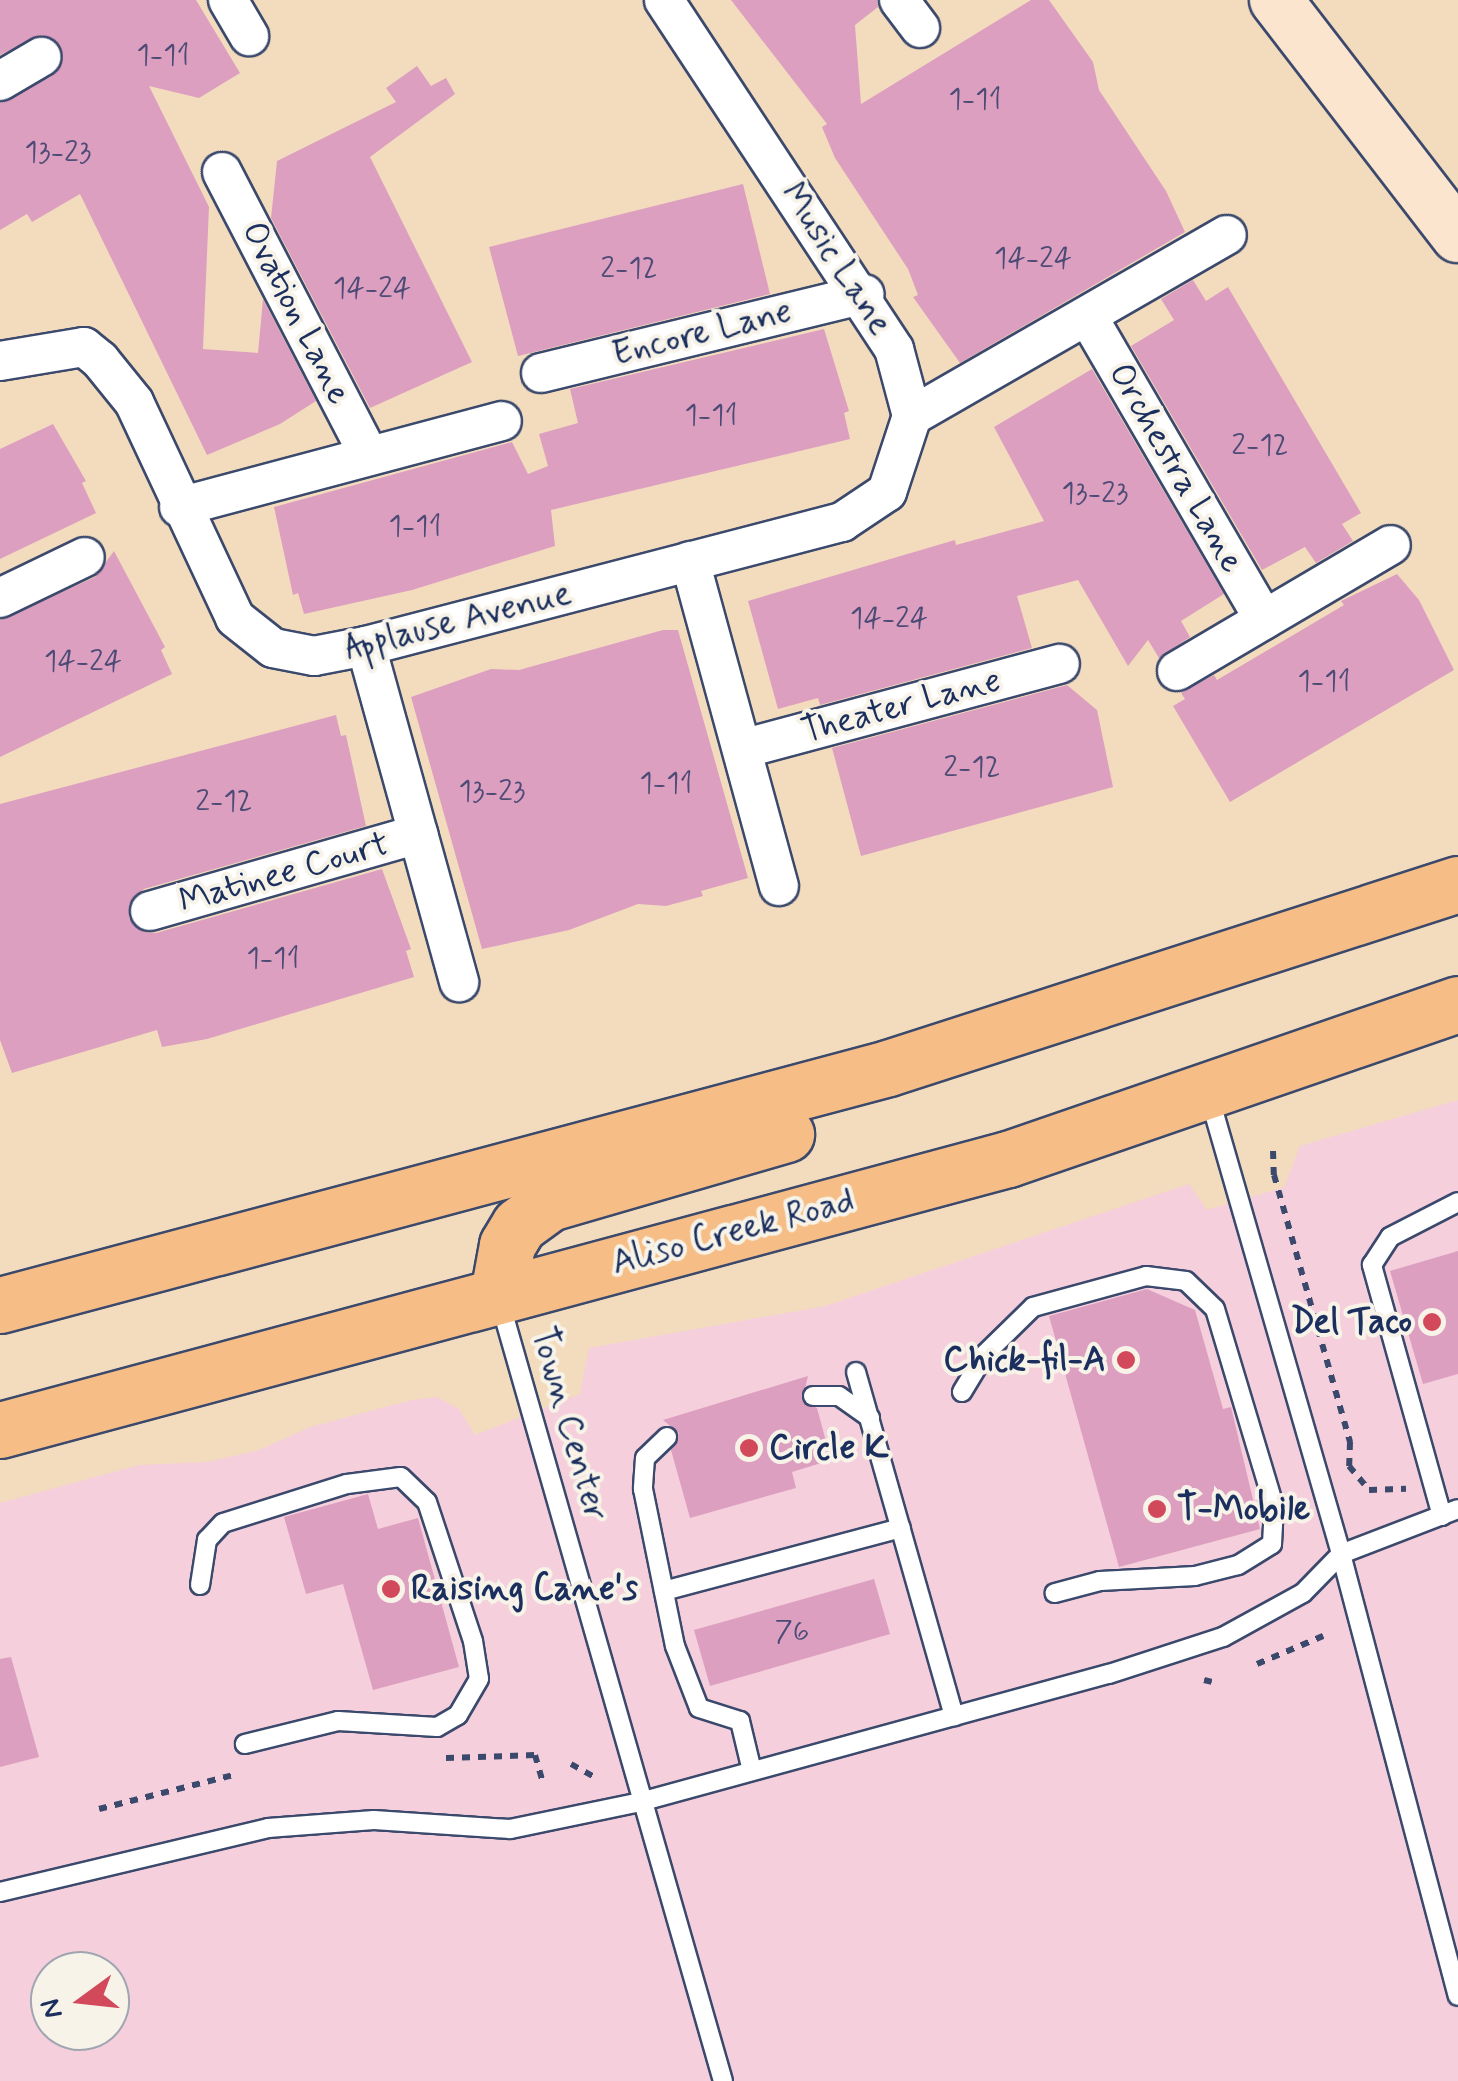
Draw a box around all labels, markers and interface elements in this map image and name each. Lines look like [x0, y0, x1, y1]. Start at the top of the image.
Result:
house number: 1-11 [136, 38, 190, 74]
house number: 1-11 [948, 82, 1002, 118]
house number: 13-23 [25, 135, 91, 171]
street label: Music Lane [772, 177, 900, 341]
street label: Ovation Lane [233, 217, 359, 409]
house number: 14-24 [994, 241, 1072, 277]
house number: 2-12 [600, 251, 658, 287]
house number: 14-24 [333, 271, 411, 307]
street label: Encore Lane [608, 290, 796, 376]
street label: Orchestra Lane [1100, 357, 1252, 579]
house number: 1-11 [684, 398, 738, 434]
house number: 2-12 [1231, 428, 1289, 464]
house number: 13-23 [1062, 476, 1128, 512]
house number: 1-11 [388, 509, 442, 545]
street label: Applause Avenue [340, 573, 576, 669]
house number: 14-24 [850, 601, 928, 637]
house number: 14-24 [44, 644, 122, 680]
street label: Theater Lane [799, 660, 1003, 752]
house number: 1-11 [1297, 664, 1351, 700]
house number: 2-12 [943, 750, 1001, 786]
house number: 1-11 [639, 766, 693, 802]
house number: 13-23 [459, 774, 525, 810]
house number: 2-12 [195, 784, 253, 820]
street label: Matinee Court [175, 823, 393, 923]
house number: 1-11 [246, 941, 300, 977]
street label: Aliso Creek Road [607, 1179, 859, 1285]
place label: Del Taco [1291, 1301, 1412, 1343]
marker: Del Taco [1421, 1311, 1443, 1333]
street label: Town Center [521, 1322, 617, 1526]
place label: Chick-fil-A [943, 1339, 1106, 1381]
marker: Chick-fil-A [1115, 1349, 1137, 1371]
place label: Circle K [769, 1427, 890, 1469]
marker: Circle K [738, 1437, 760, 1459]
place label: T-Mobile [1177, 1488, 1310, 1530]
marker: T-Mobile [1146, 1498, 1168, 1520]
place label: Raising Cane's [411, 1568, 635, 1610]
marker: Raising Cane's [380, 1578, 402, 1600]
house number: 76 [775, 1614, 809, 1650]
north arrow [30, 1951, 130, 2051]
text: N [32, 1995, 73, 2022]

